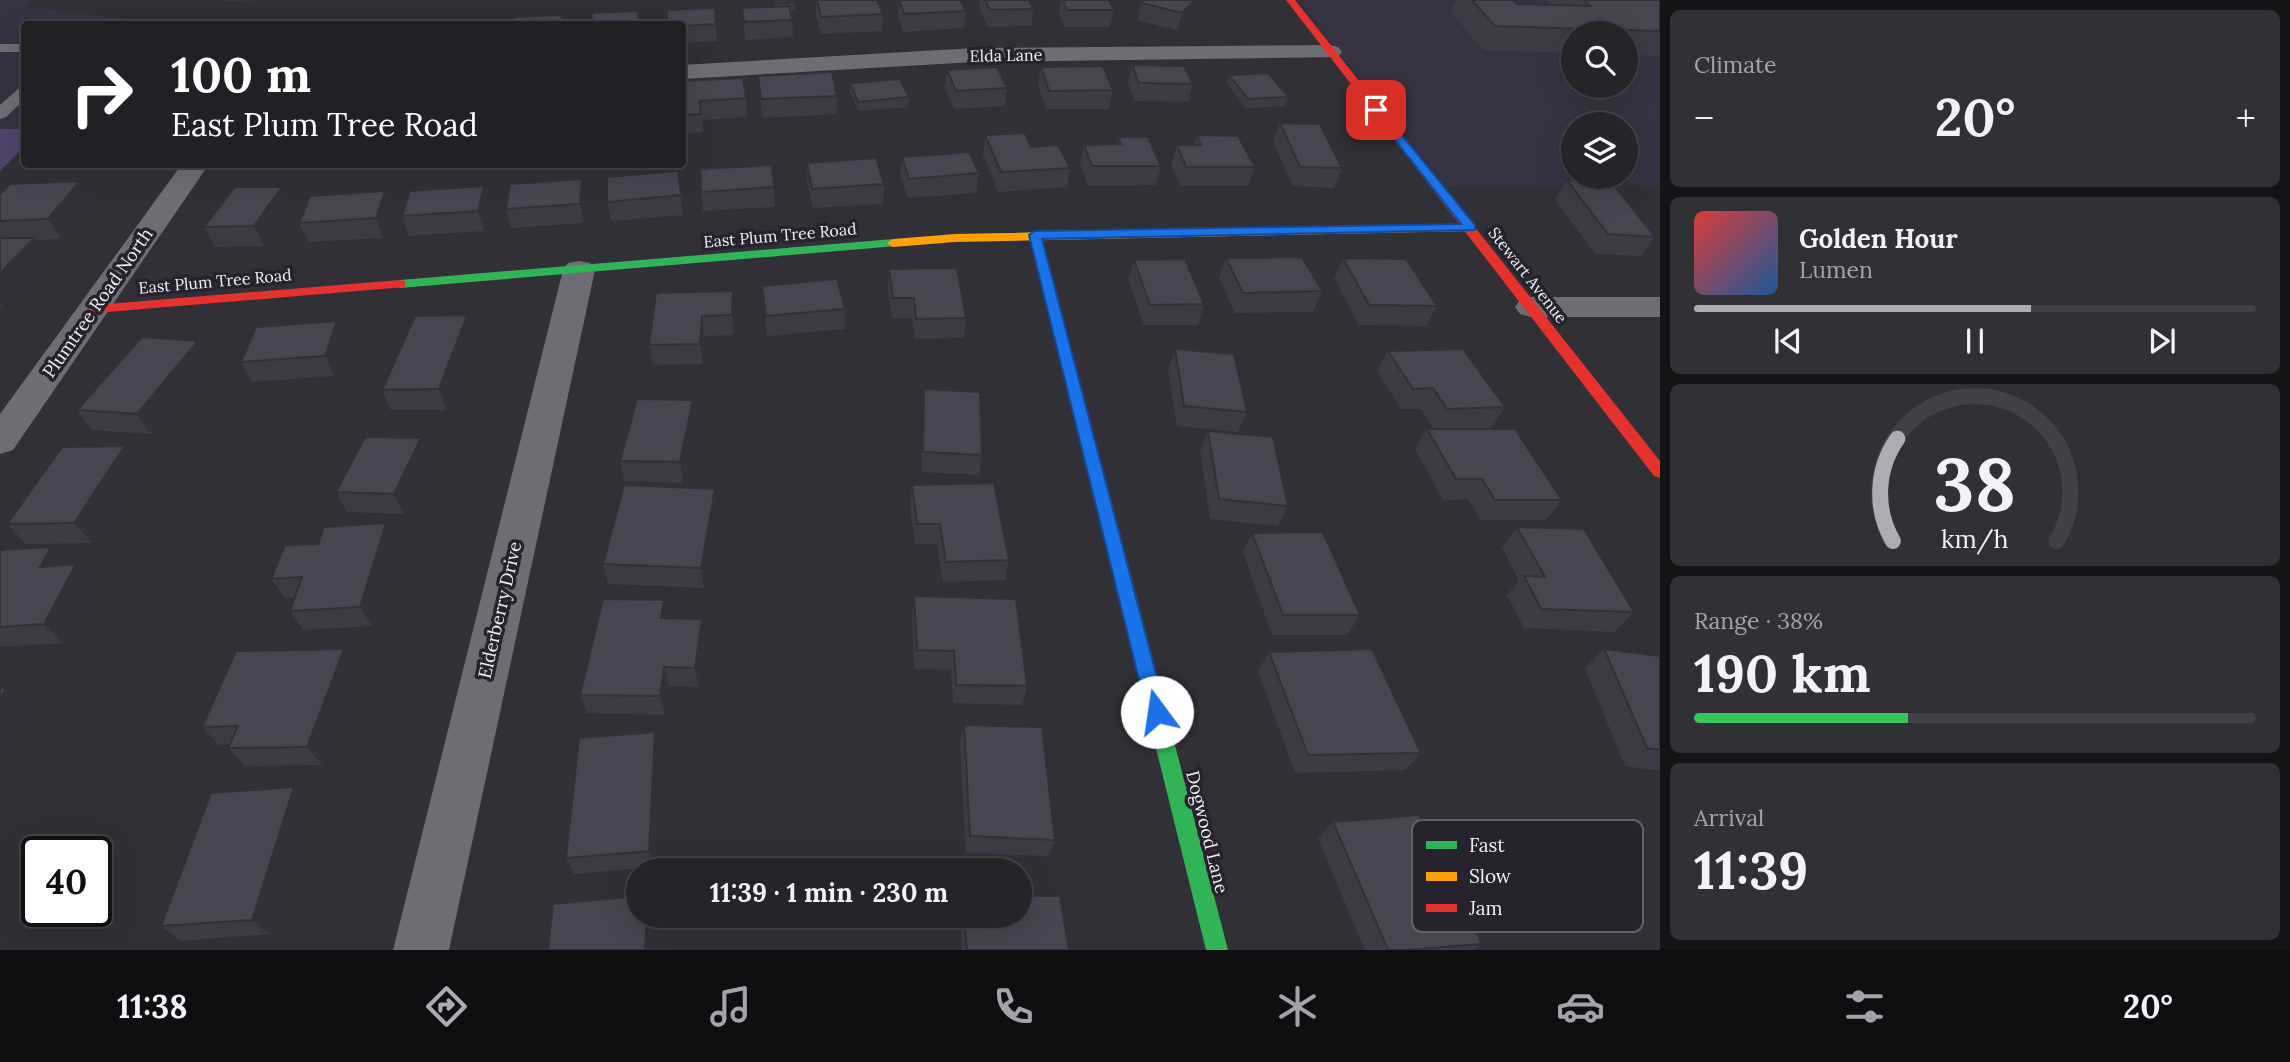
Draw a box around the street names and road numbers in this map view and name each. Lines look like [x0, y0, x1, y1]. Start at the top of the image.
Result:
street label: Elda Lane [970, 44, 1043, 66]
street label: East Plum Tree Road [703, 218, 858, 252]
street label: Plumtree Road North [37, 223, 158, 382]
street label: Stewart Avenue [1484, 223, 1572, 327]
street label: East Plum Tree Road [138, 264, 293, 298]
street label: Elderberry Drive [473, 539, 526, 681]
street label: Dogwood Lane [1181, 768, 1234, 896]

